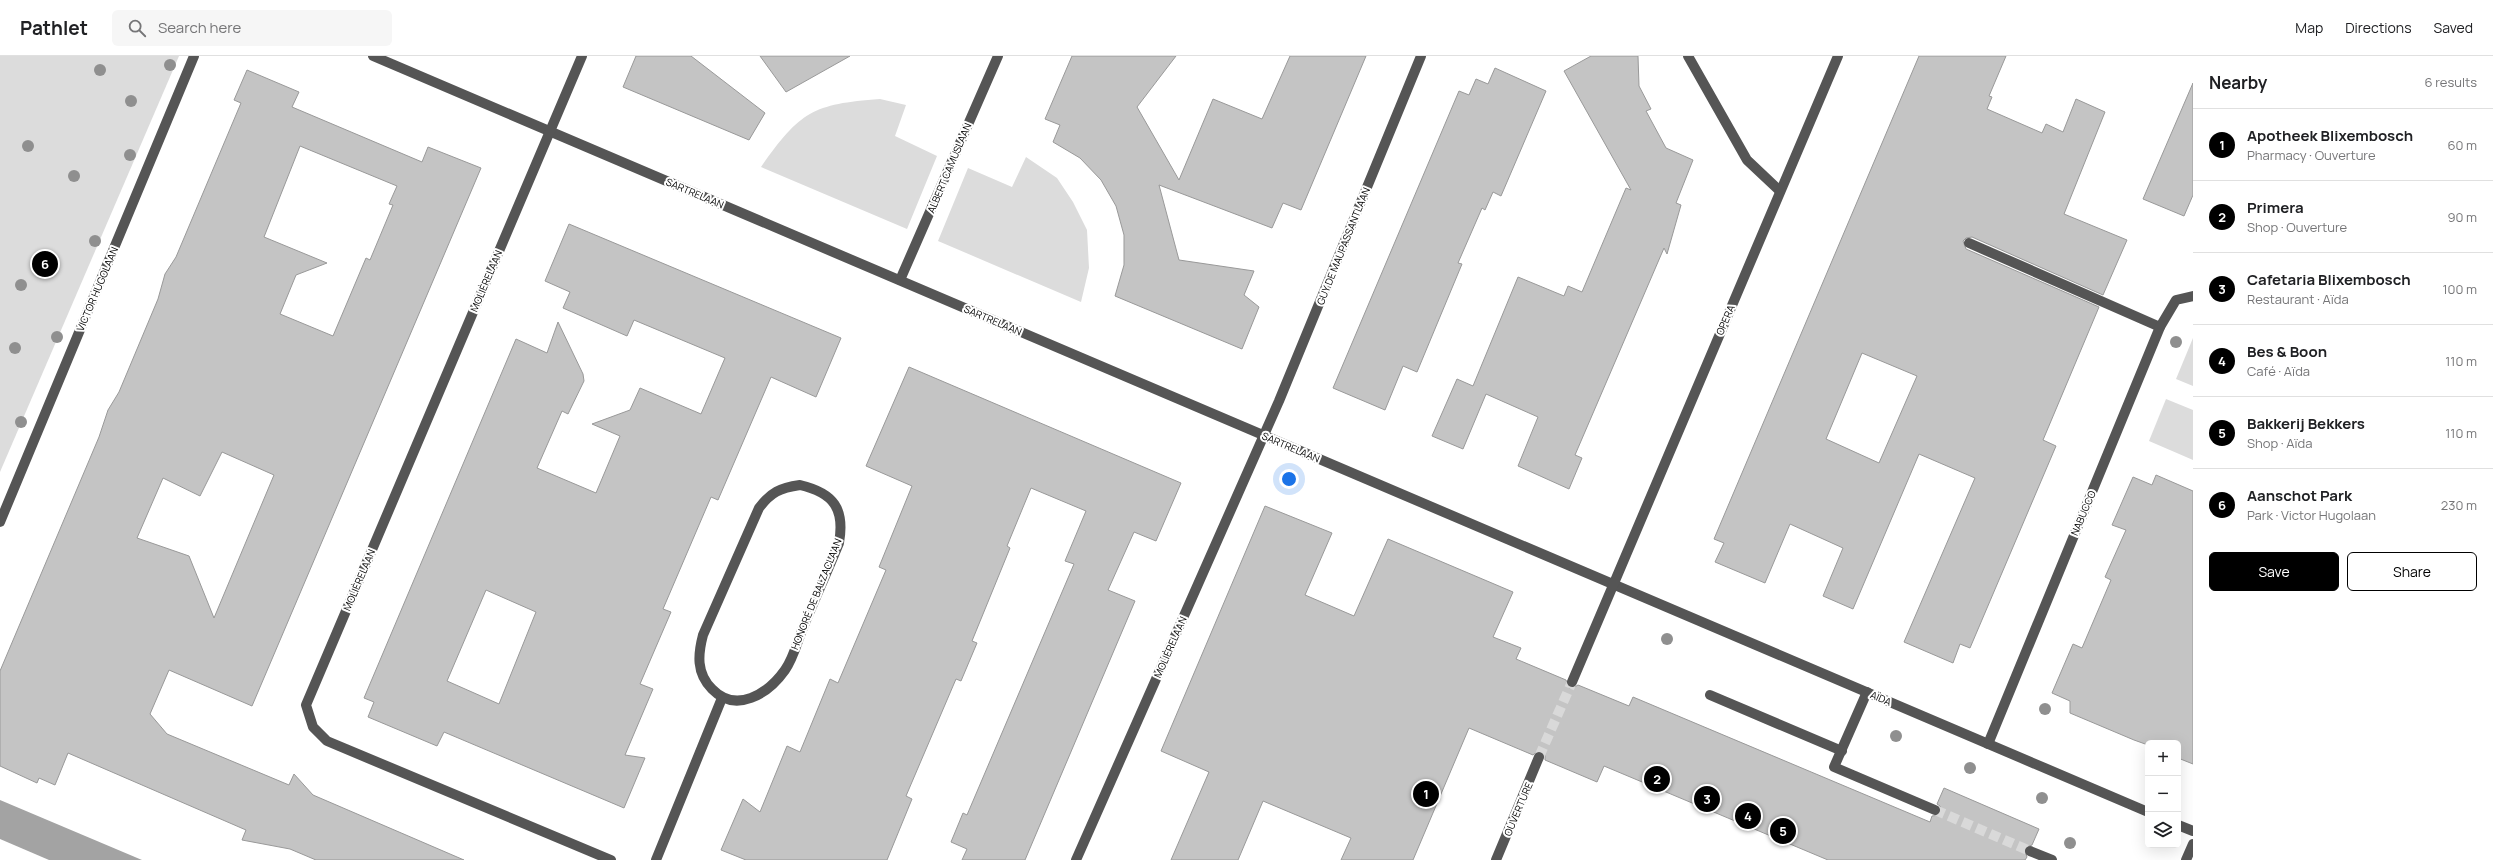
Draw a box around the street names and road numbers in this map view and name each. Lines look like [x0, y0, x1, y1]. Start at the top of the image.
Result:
street label: ALBERT CAMUSLAAN [924, 121, 974, 215]
street label: SARTRELAAN [664, 174, 726, 212]
street label: GUY DE MAUPASSANTLAAN [1313, 185, 1373, 307]
street label: VICTOR HUGOLAAN [73, 245, 121, 333]
street label: MOLIÈRELAAN [467, 248, 505, 314]
street label: SARTRELAAN [962, 301, 1024, 339]
street label: OPERA [1712, 302, 1738, 337]
street label: SARTRELAAN [1260, 428, 1322, 466]
street label: NABUCCO [2067, 488, 2099, 538]
street label: HONORÉ DE BALZACLAAN [787, 536, 845, 652]
street label: MOLIÈRELAAN [340, 547, 378, 613]
street label: MOLIÈRELAAN [1150, 614, 1190, 680]
street label: AÏDA [1868, 687, 1894, 709]
street label: OUVERTURE [1500, 780, 1536, 838]

